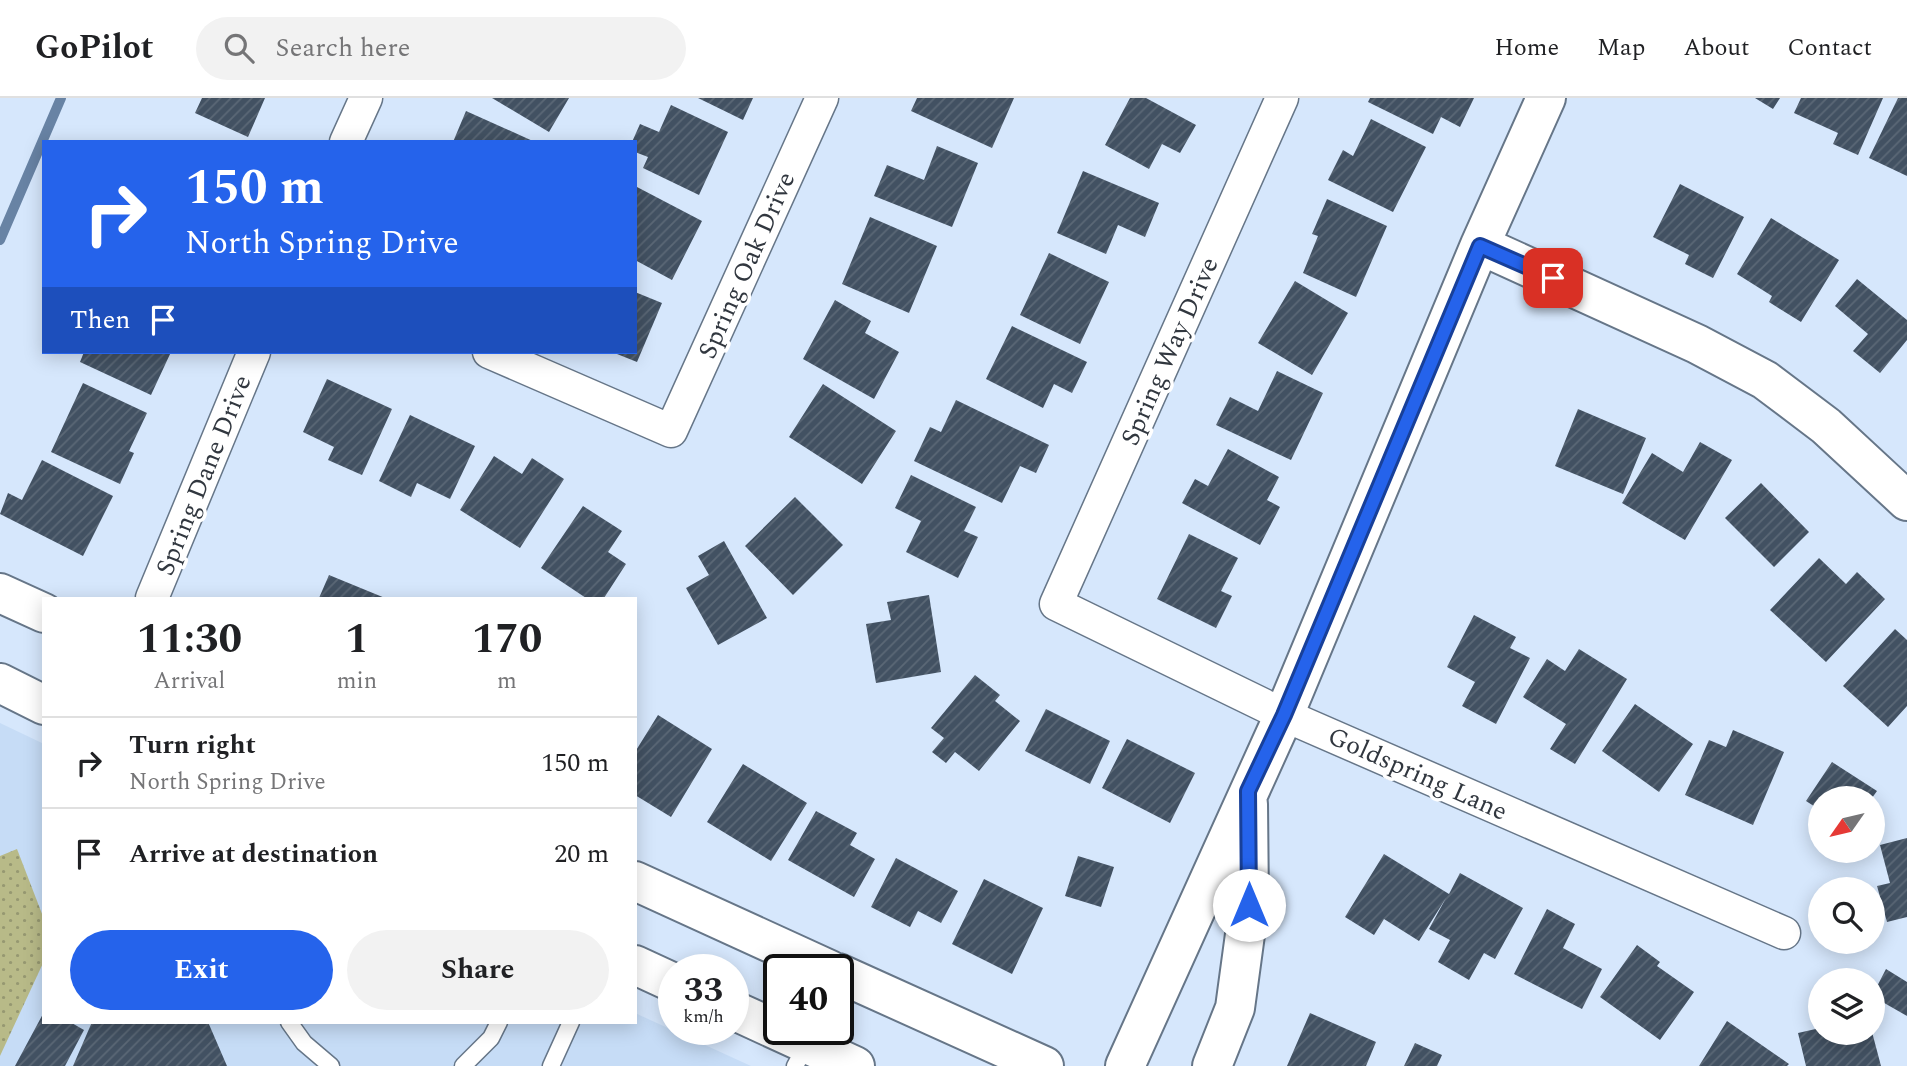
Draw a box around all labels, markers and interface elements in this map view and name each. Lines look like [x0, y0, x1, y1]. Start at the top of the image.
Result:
search box [196, 17, 686, 80]
text: GoPilot [35, 23, 154, 73]
text: Search here [276, 28, 410, 68]
icon: search [220, 29, 258, 67]
text: Home [1494, 30, 1559, 66]
text: Map [1597, 30, 1645, 66]
text: About [1683, 30, 1749, 66]
text: Contact [1787, 30, 1872, 66]
text: 150 m [185, 151, 324, 226]
street label: Spring Oak Drive [688, 165, 806, 365]
icon: right [70, 168, 161, 259]
text: North Spring Drive [185, 219, 459, 268]
pin [1523, 248, 1583, 308]
street label: Spring Way Drive [1110, 251, 1229, 452]
icon: arrive [1534, 259, 1572, 297]
text: Then [70, 300, 130, 340]
icon: arrive [144, 301, 182, 339]
street label: Spring Dane Drive [145, 369, 262, 582]
text: 11:30 [137, 608, 242, 671]
text: 1 [345, 608, 369, 671]
text: 170 [472, 608, 542, 671]
text: Arrival [154, 664, 225, 699]
text: min [337, 664, 377, 699]
text: m [497, 664, 517, 699]
street label: Goldspring Lane [1321, 716, 1514, 831]
text: Turn right [129, 725, 256, 765]
text: 150 m [541, 743, 609, 783]
icon: right [70, 744, 108, 782]
text: North Spring Drive [129, 765, 326, 800]
north arrow [1808, 786, 1885, 863]
map controls [1808, 786, 1885, 1045]
text: Arrive at destination [129, 834, 378, 874]
text: 20 m [554, 834, 609, 874]
icon: arrive [70, 835, 108, 873]
position arrow [1212, 868, 1286, 942]
button: search [1808, 877, 1885, 954]
button: Exit [70, 930, 333, 1010]
button: Share [347, 930, 609, 1010]
speed limit sign: 40 [763, 954, 854, 1045]
text: 33 [684, 964, 723, 1017]
button: layers [1808, 968, 1885, 1045]
text: km/h [683, 1003, 724, 1030]

